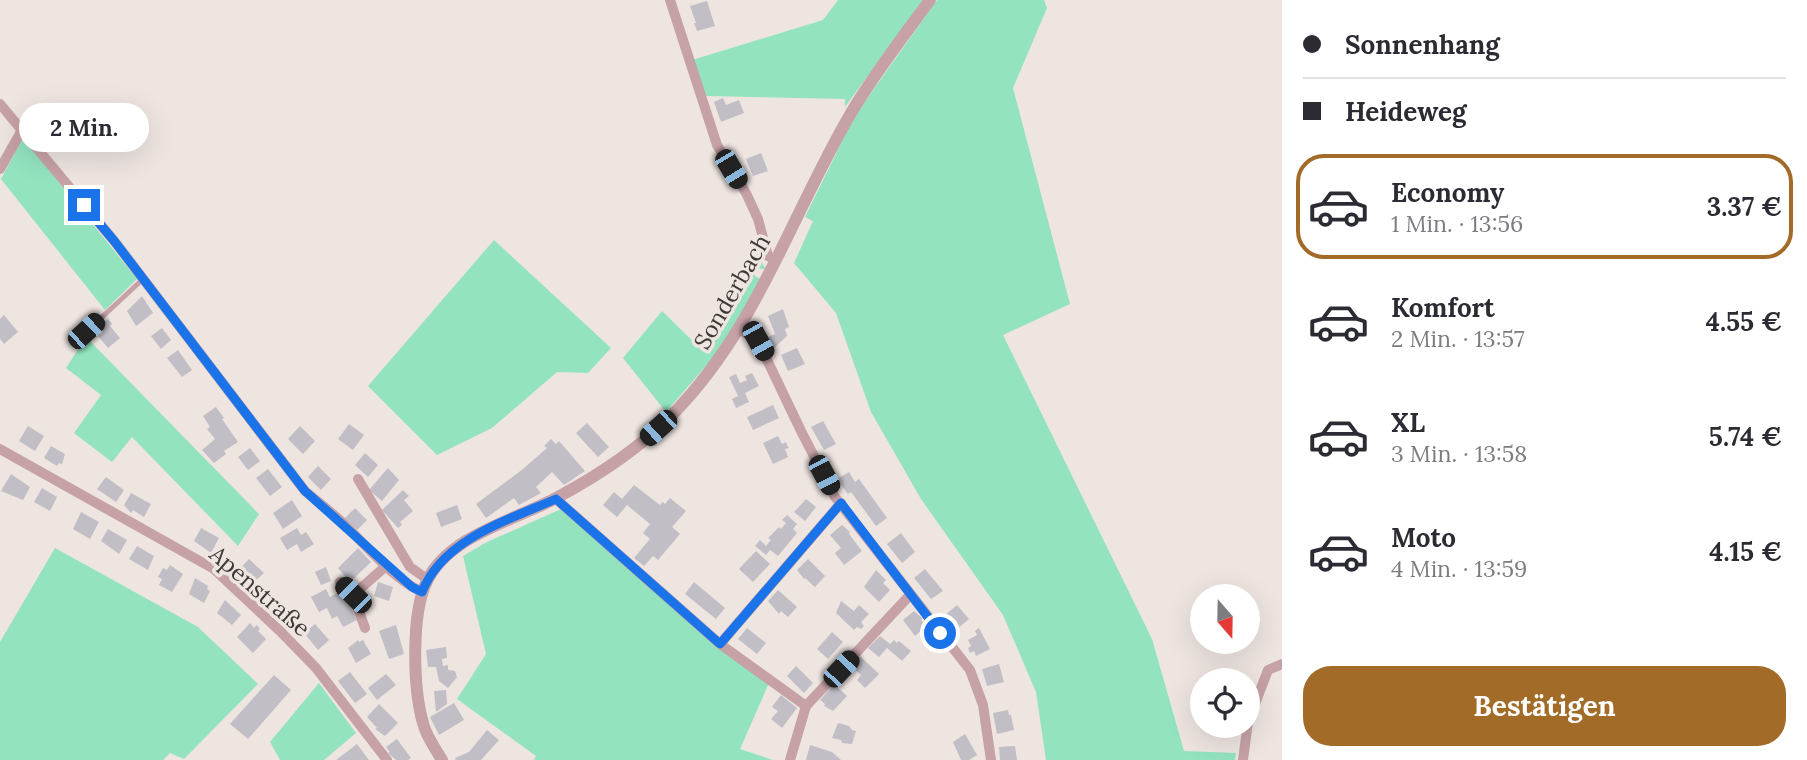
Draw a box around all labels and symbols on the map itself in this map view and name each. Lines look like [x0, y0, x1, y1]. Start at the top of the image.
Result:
callout: 2 Min. [19, 104, 149, 152]
car [712, 146, 751, 192]
route end [68, 189, 100, 221]
street label: Sonderbach [687, 229, 776, 354]
car [64, 309, 109, 353]
car [739, 318, 778, 364]
car [636, 406, 681, 450]
car [805, 452, 844, 498]
street label: Apenstraße [203, 538, 317, 642]
car [331, 573, 376, 617]
north arrow [1190, 584, 1260, 654]
route start [924, 617, 956, 649]
car [819, 646, 864, 692]

